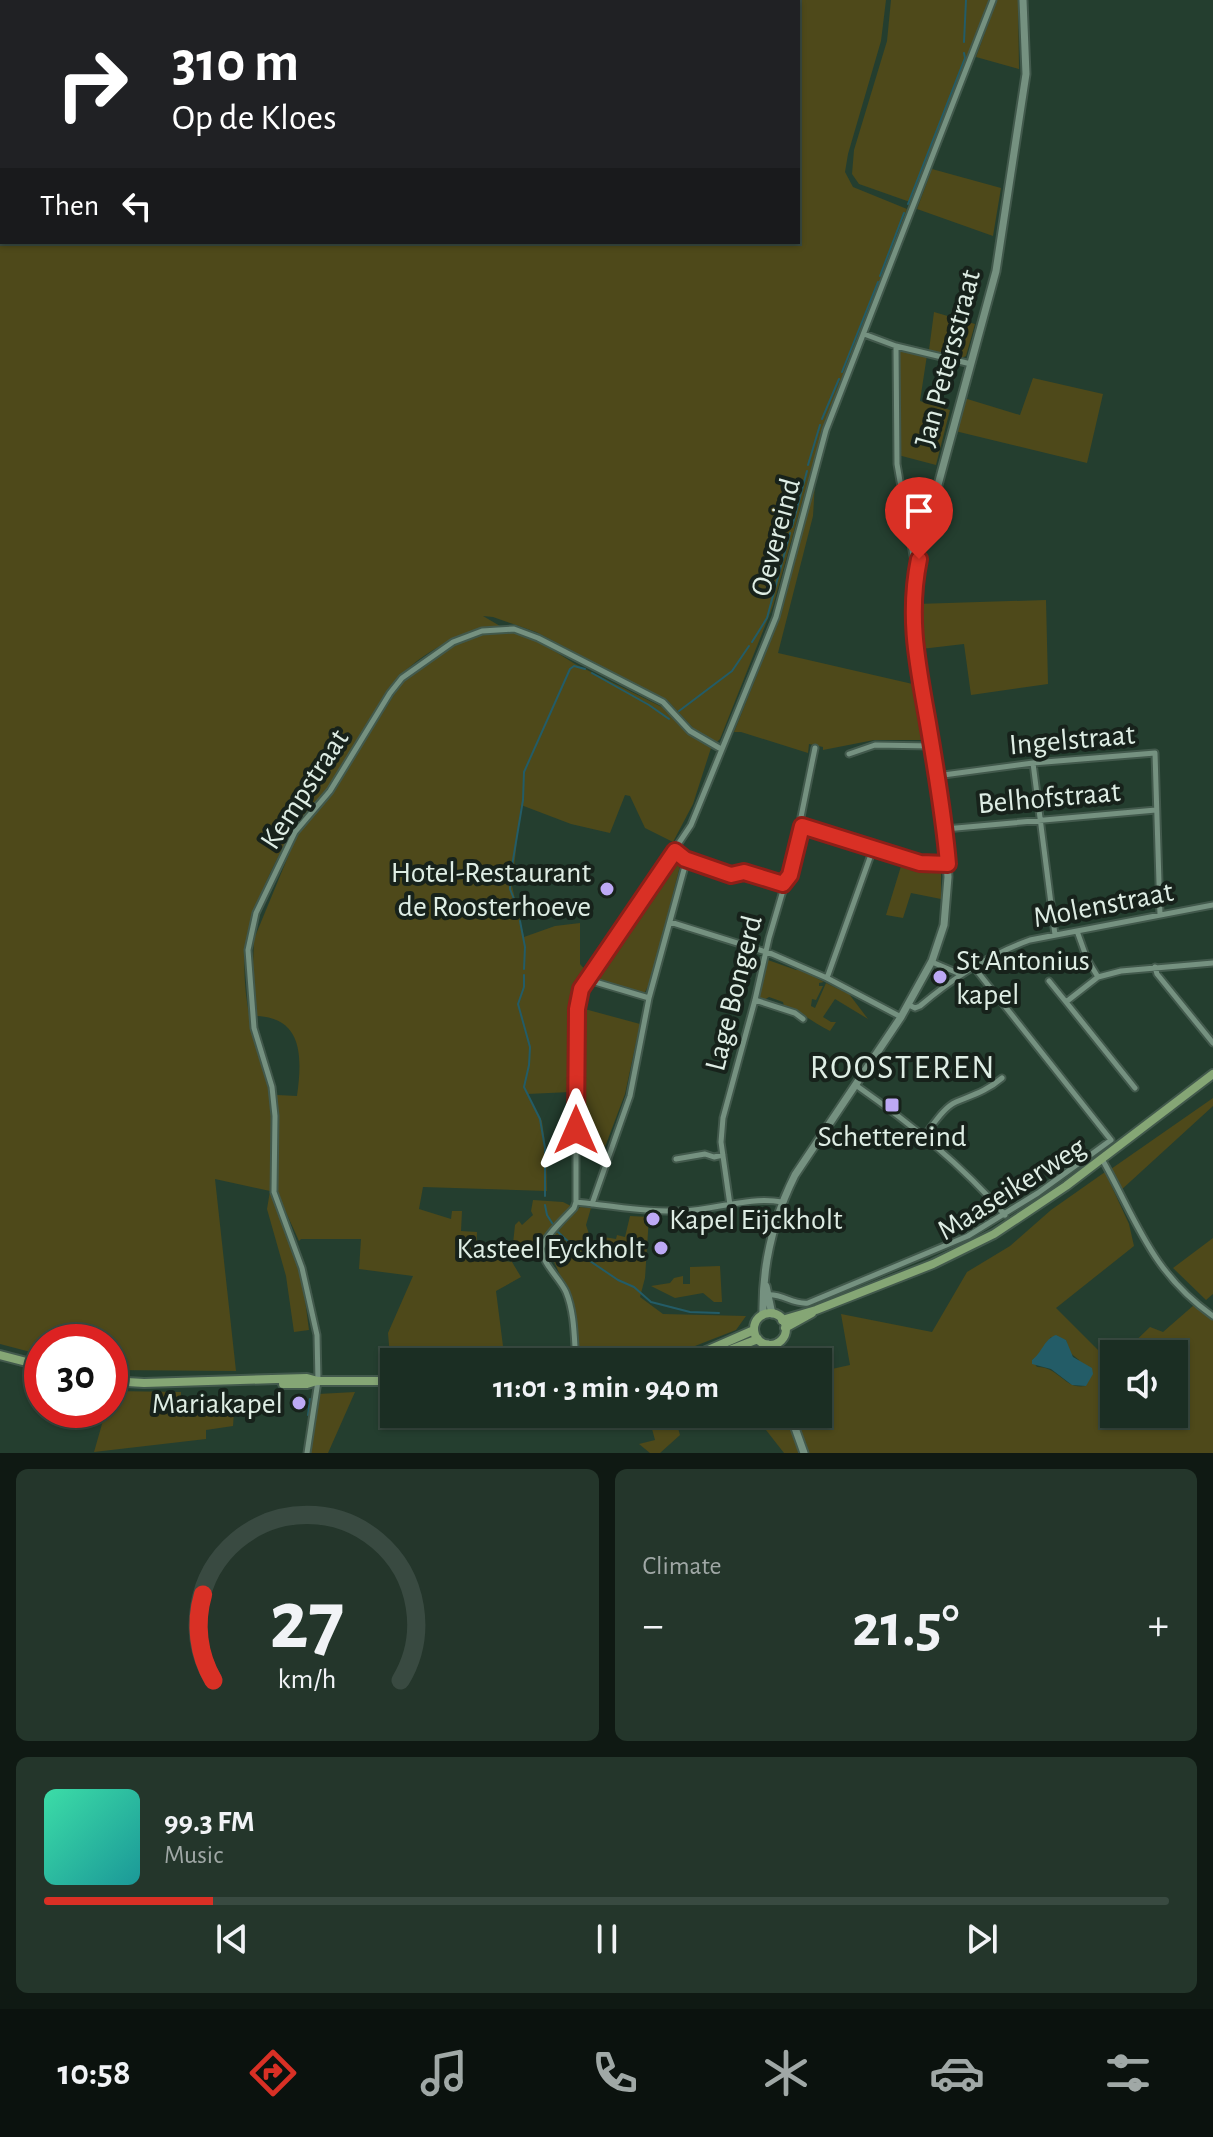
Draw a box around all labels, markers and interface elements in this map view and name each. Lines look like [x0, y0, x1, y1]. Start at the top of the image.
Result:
icon: right [40, 32, 144, 136]
text: 310 m [172, 35, 299, 91]
text: Op de Kloes [172, 100, 336, 136]
icon: left [115, 184, 159, 228]
text: Then [40, 191, 99, 221]
street label: Jan Petersstraat [910, 266, 986, 450]
street label: Oevereind [746, 475, 806, 599]
pin [885, 477, 953, 559]
icon: arrive [897, 489, 941, 533]
street label: Ingelstraat [1008, 720, 1137, 760]
street label: Kempstraat [255, 724, 355, 855]
street label: Belhofstraat [976, 777, 1122, 819]
place label: Hotel-Restaurant de Roosterhoeve [391, 858, 591, 922]
street label: Molenstraat [1031, 877, 1176, 933]
marker: Hotel-Restaurant de Roosterhoeve [598, 880, 616, 898]
street label: Lage Bongerd [700, 912, 768, 1074]
place label: St Antonius kapel [956, 946, 1090, 1010]
marker: St Antonius kapel [931, 968, 949, 986]
district label: ROOSTEREN [810, 1051, 996, 1085]
position arrow [534, 1088, 618, 1172]
marker: Schettereind [883, 1096, 901, 1114]
place label: Schettereind [818, 1122, 966, 1152]
street label: Maaseikerweg [932, 1131, 1091, 1246]
place label: Kapel Eijckholt [669, 1205, 843, 1235]
marker: Kapel Eijckholt [644, 1210, 662, 1228]
place label: Kasteel Eyckholt [456, 1234, 645, 1264]
marker: Kasteel Eyckholt [652, 1239, 670, 1257]
speed limit sign: 30 [24, 1324, 128, 1428]
map controls [1100, 1340, 1188, 1428]
button: sound [1100, 1340, 1188, 1428]
text: 11:01 · 3 min · 940 m [493, 1373, 719, 1403]
place label: Mariakapel [152, 1389, 283, 1419]
marker: Mariakapel [290, 1394, 308, 1412]
text: Climate [643, 1553, 721, 1579]
text: 27 [270, 1580, 345, 1664]
text: 21.5° [852, 1597, 959, 1657]
text: − [643, 1604, 664, 1648]
text: + [1148, 1604, 1169, 1648]
text: km/h [278, 1665, 337, 1694]
text: 99.3 FM [164, 1807, 255, 1837]
text: Music [164, 1842, 223, 1868]
icon: previous [210, 1917, 254, 1961]
icon: pause [585, 1917, 629, 1961]
icon: next [960, 1917, 1004, 1961]
icon: directions [245, 2045, 301, 2101]
icon: music [416, 2045, 472, 2101]
icon: phone [587, 2045, 643, 2101]
icon: climate [758, 2045, 814, 2101]
icon: car [929, 2045, 985, 2101]
icon: filters [1100, 2045, 1156, 2101]
text: 10:58 [57, 2055, 131, 2091]

